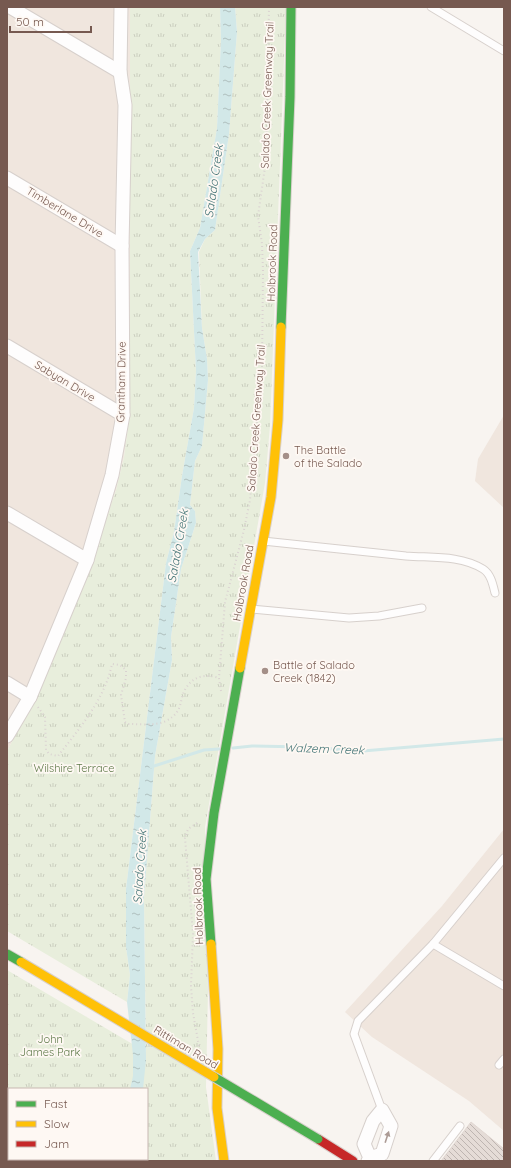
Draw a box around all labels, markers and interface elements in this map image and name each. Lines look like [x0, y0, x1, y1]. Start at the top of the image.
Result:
scale bar [10, 8, 91, 34]
text: 50 m [16, 14, 44, 29]
street label: Salado Creek Greenway Trail [257, 21, 277, 169]
water label: Salado Creek [201, 142, 226, 219]
street label: Timberlane Drive [24, 183, 106, 241]
street label: Holbrook Road [264, 224, 280, 302]
street label: Grantham Drive [113, 341, 129, 423]
street label: Salado Creek Greenway Trail [244, 344, 268, 492]
street label: Sabyan Drive [32, 357, 98, 405]
place label: The Battle of the Salado [294, 443, 363, 470]
marker: The Battle of the Salado [281, 451, 291, 461]
water label: Salado Creek [164, 507, 192, 584]
street label: Holbrook Road [229, 544, 257, 622]
place label: Battle of Salado Creek (1842) [273, 658, 355, 685]
marker: Battle of Salado Creek (1842) [260, 666, 270, 676]
water label: Walzem Creek [284, 740, 366, 757]
park label: Wilshire Terrace [34, 761, 114, 775]
water label: Salado Creek [129, 828, 150, 904]
street label: Holbrook Road [190, 867, 206, 945]
street label: Rittiman Road [151, 1022, 221, 1072]
park label: John James Park [20, 1032, 80, 1059]
legend [8, 1088, 148, 1160]
text: Fast [44, 1096, 68, 1111]
text: Slow [44, 1116, 70, 1131]
one-way arrow [385, 1131, 391, 1143]
text: Jam [44, 1136, 69, 1151]

